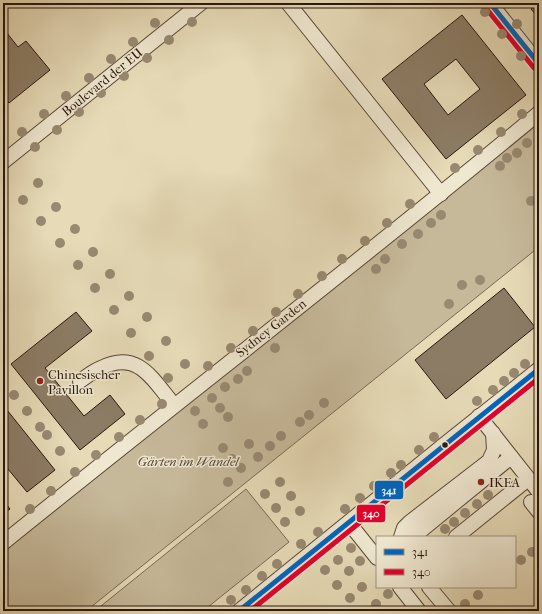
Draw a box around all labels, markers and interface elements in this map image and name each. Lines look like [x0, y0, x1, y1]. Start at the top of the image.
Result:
street label: Boulevard der EU [59, 45, 145, 119]
street label: Sydney Garden [233, 296, 309, 360]
place label: Chinesischer Pavillon [48, 367, 121, 397]
marker: Chinesischer Pavillon [35, 376, 45, 386]
unlabelled marker [440, 440, 450, 450]
park label: Gärten im Wandel [138, 454, 240, 469]
place label: IKEA [489, 475, 520, 490]
marker: IKEA [476, 477, 486, 487]
line badge: 341 [374, 480, 404, 500]
text: 341 [382, 484, 397, 497]
line badge: 340 [356, 504, 386, 523]
text: 340 [362, 507, 380, 520]
legend [376, 536, 516, 588]
text: 341 [412, 545, 428, 559]
text: 340 [412, 565, 431, 579]

